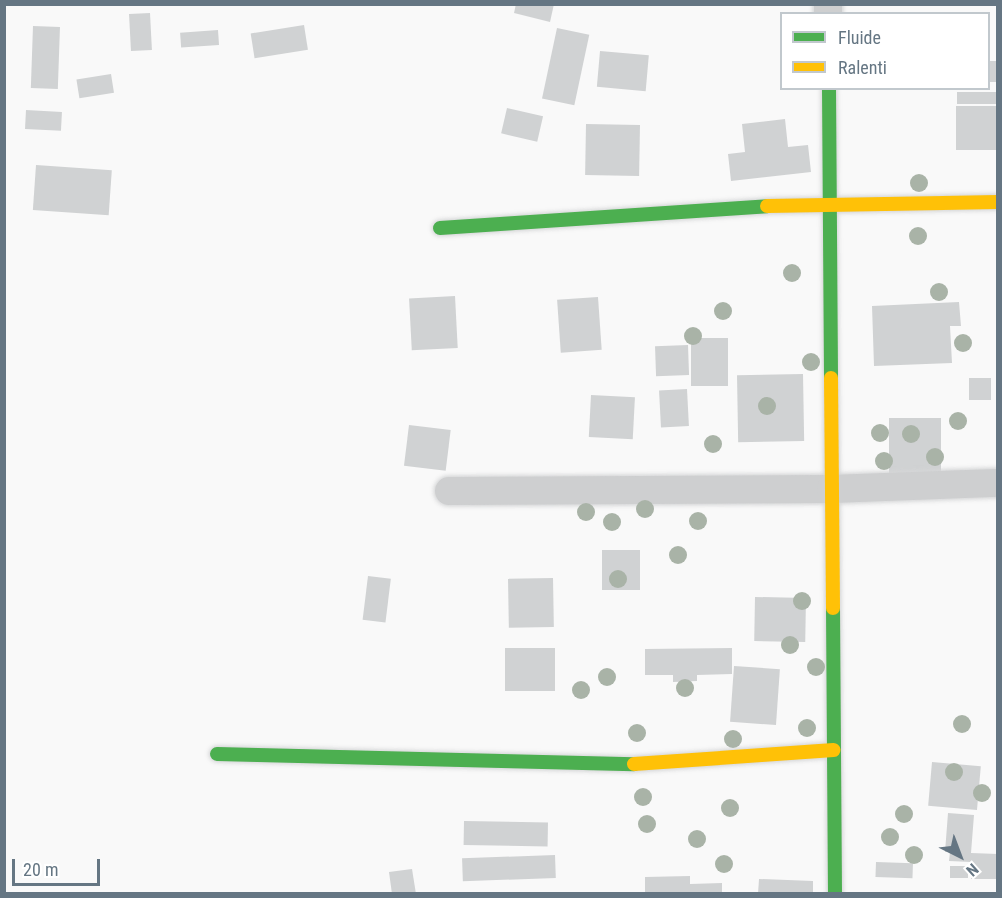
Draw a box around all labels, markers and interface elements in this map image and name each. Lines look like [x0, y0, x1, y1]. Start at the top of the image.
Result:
legend [780, 12, 990, 90]
text: Fluide [838, 27, 881, 48]
text: Ralenti [838, 57, 887, 78]
north arrow [930, 826, 990, 886]
scale bar [15, 847, 104, 885]
text: 20 m [23, 859, 58, 880]
text: N [962, 859, 982, 880]

